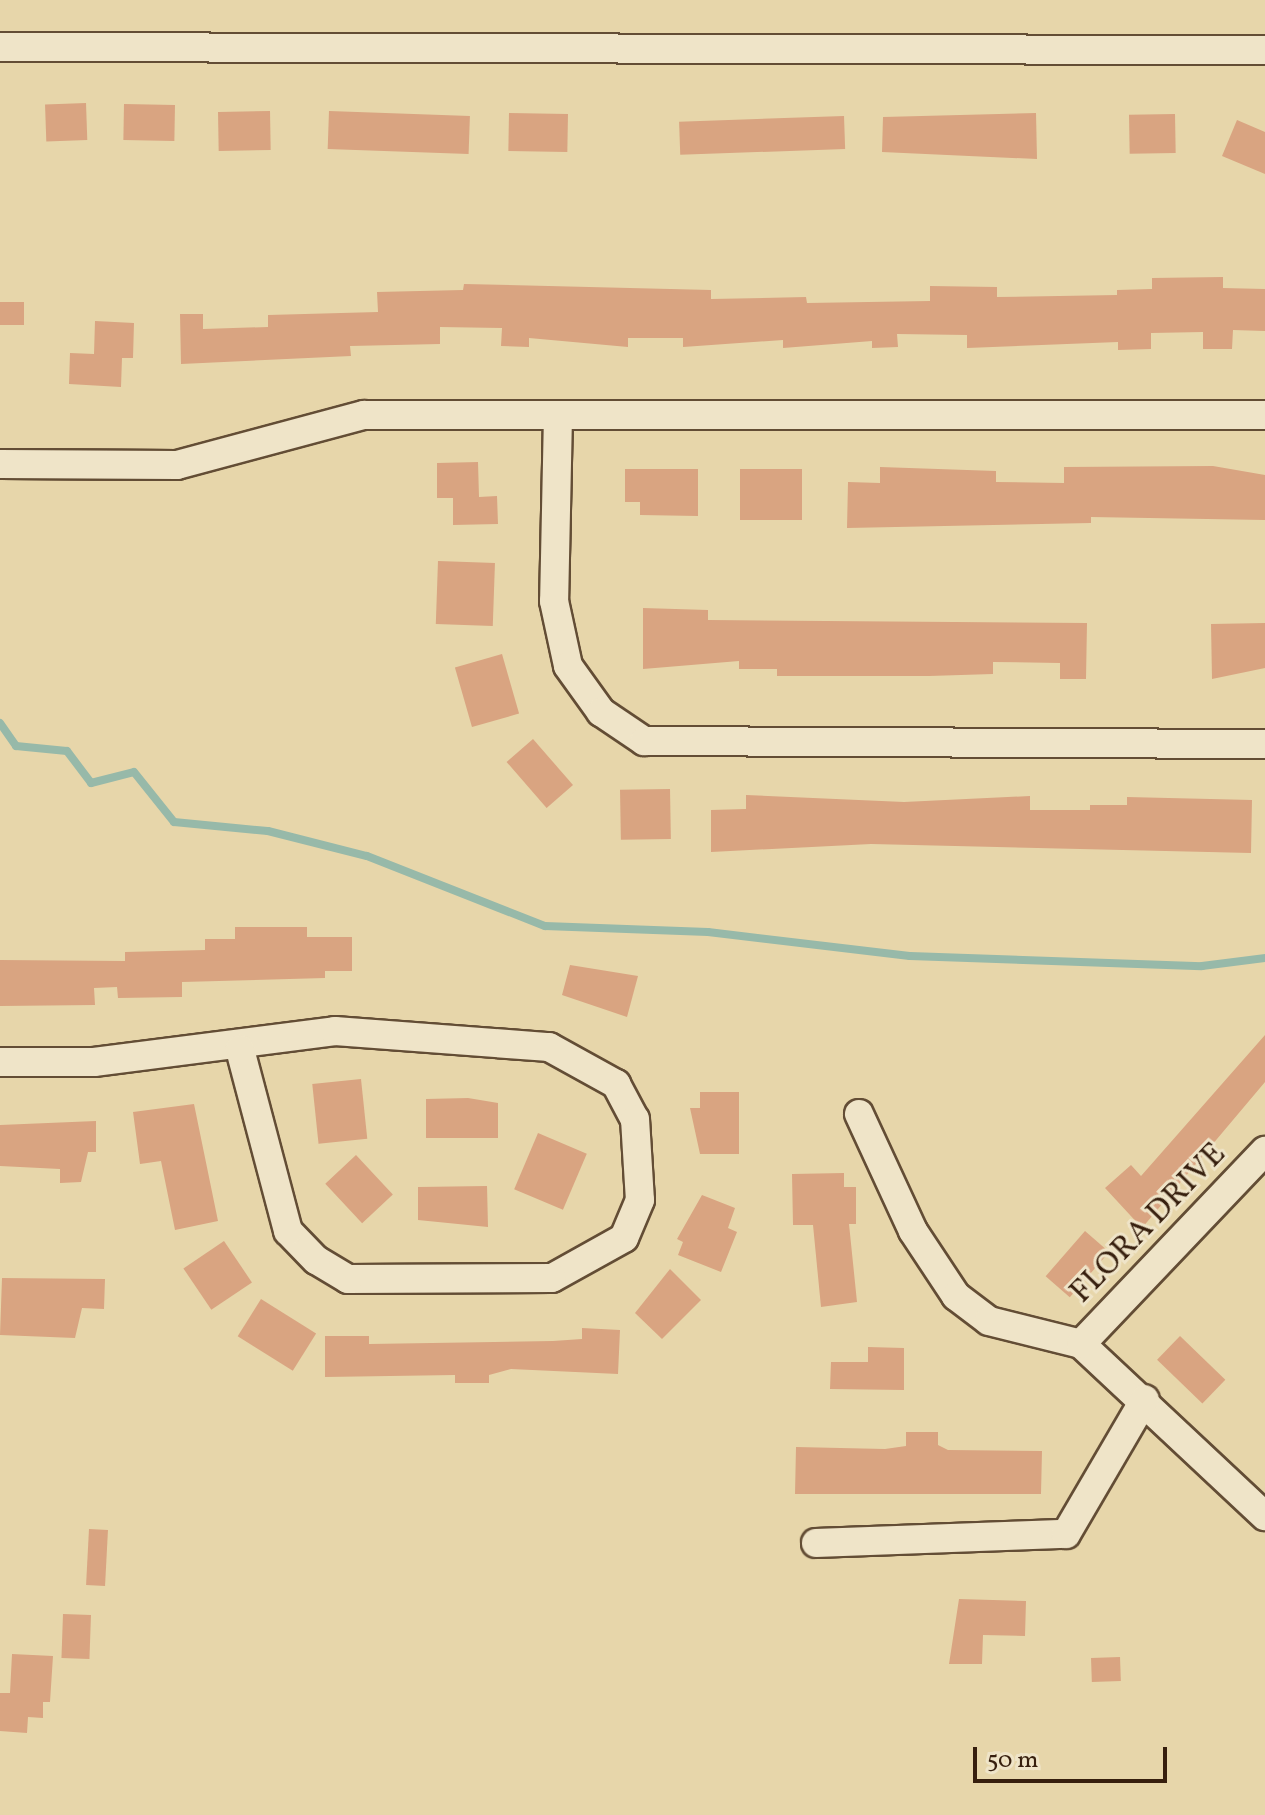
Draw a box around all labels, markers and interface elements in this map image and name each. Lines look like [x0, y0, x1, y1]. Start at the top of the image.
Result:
street label: FLORA DRIVE [1063, 1136, 1235, 1312]
scale bar [977, 1731, 1171, 1781]
text: 50 m [987, 1744, 1039, 1778]

